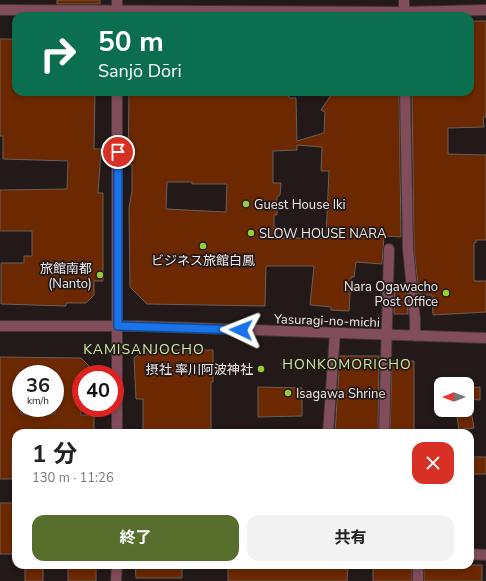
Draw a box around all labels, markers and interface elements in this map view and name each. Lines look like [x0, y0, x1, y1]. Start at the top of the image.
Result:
text: 50 m [98, 23, 164, 61]
icon: right [32, 28, 84, 80]
text: Sanjō Dōri [98, 59, 182, 83]
pin [101, 135, 135, 169]
icon: arrive [107, 141, 129, 163]
place label: Guest House Iki [254, 196, 346, 214]
marker: Guest House Iki [241, 199, 251, 209]
place label: SLOW HOUSE NARA [259, 225, 387, 243]
marker: SLOW HOUSE NARA [246, 228, 256, 238]
marker: ビジネス旅館白鳳 [198, 241, 208, 251]
place label: ビジネス旅館白鳳 [151, 252, 255, 270]
place label: 旅館南都 (Nanto) [40, 260, 92, 293]
marker: 旅館南都 (Nanto) [95, 270, 105, 280]
place label: Nara Ogawacho Post Office [344, 278, 438, 311]
marker: Nara Ogawacho Post Office [441, 288, 451, 298]
position arrow [220, 309, 262, 351]
street label: Yasuragi-no-michi [273, 310, 380, 332]
district label: KAMISANJOCHO [83, 340, 205, 359]
district label: HONKOMORICHO [282, 355, 412, 374]
place label: 摂社 率川阿波神社 [146, 361, 253, 379]
marker: 摂社 率川阿波神社 [256, 364, 266, 374]
speed limit sign: 40 [72, 365, 124, 417]
text: 36 [26, 372, 50, 399]
north arrow [434, 377, 474, 417]
map controls [434, 377, 474, 417]
place label: Isagawa Shrine [296, 385, 385, 403]
marker: Isagawa Shrine [283, 388, 293, 398]
text: km/h [27, 394, 49, 408]
text: 1 分 [32, 438, 77, 470]
button: close [412, 442, 454, 484]
text: 130 m · 11:26 [32, 469, 114, 487]
button: 終了 [32, 515, 239, 561]
button: 共有 [247, 515, 454, 561]

